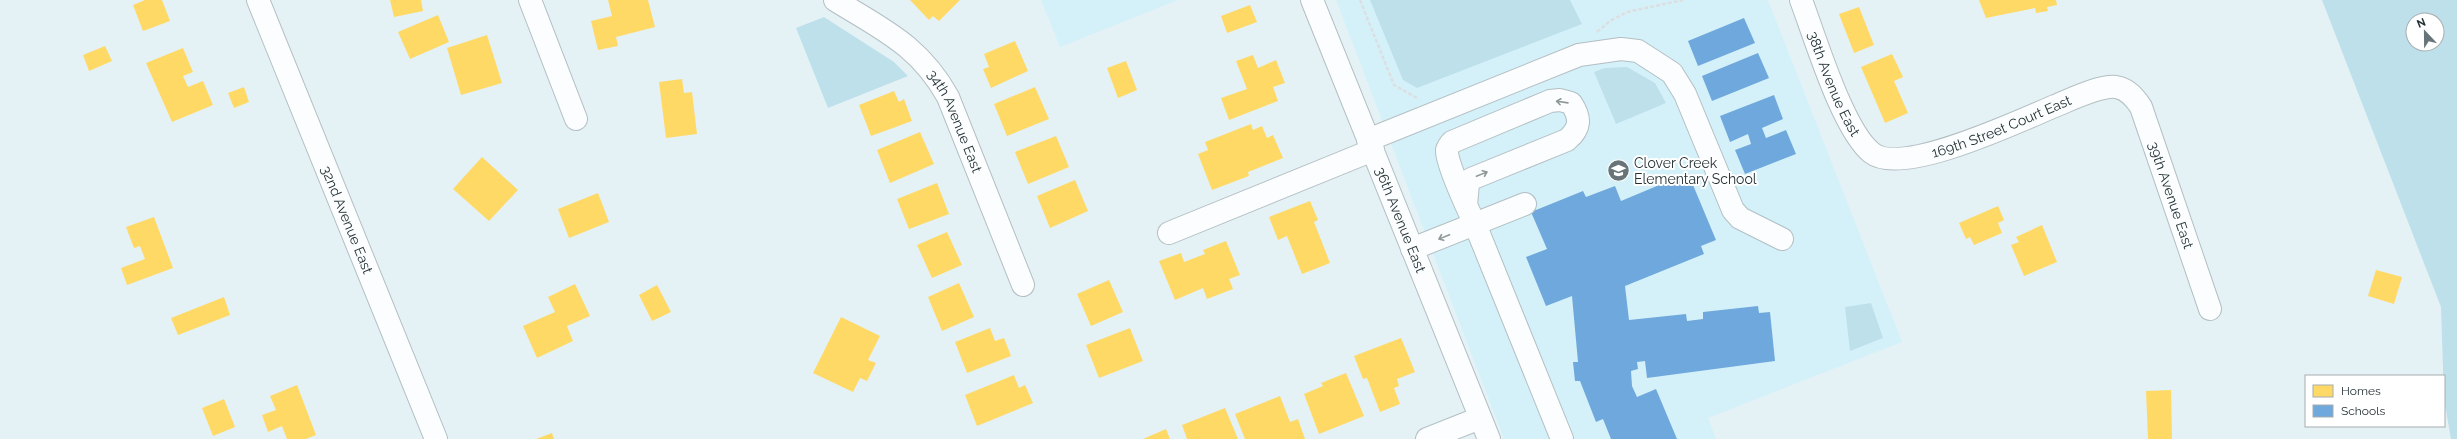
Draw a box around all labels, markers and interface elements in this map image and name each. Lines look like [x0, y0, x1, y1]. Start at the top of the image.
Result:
north arrow [2405, 12, 2445, 52]
text: N [2415, 16, 2428, 31]
street label: 38th Avenue East [1805, 29, 1863, 139]
street label: 34th Avenue East [924, 66, 985, 175]
street label: 169th Street Court East [1930, 92, 2074, 161]
one-way arrow [1556, 98, 1569, 106]
street label: 39th Avenue East [2145, 140, 2197, 251]
place label: Clover Creek Elementary School [1634, 155, 1757, 187]
school or university icon: Clover Creek Elementary School [1605, 158, 1631, 184]
street label: 32nd Avenue East [318, 163, 376, 276]
street label: 36th Avenue East [1372, 165, 1429, 275]
one-way arrow [1476, 170, 1488, 177]
one-way arrow [1438, 233, 1450, 241]
legend [2305, 375, 2445, 427]
text: Homes [2341, 384, 2381, 398]
text: Schools [2341, 404, 2385, 418]

